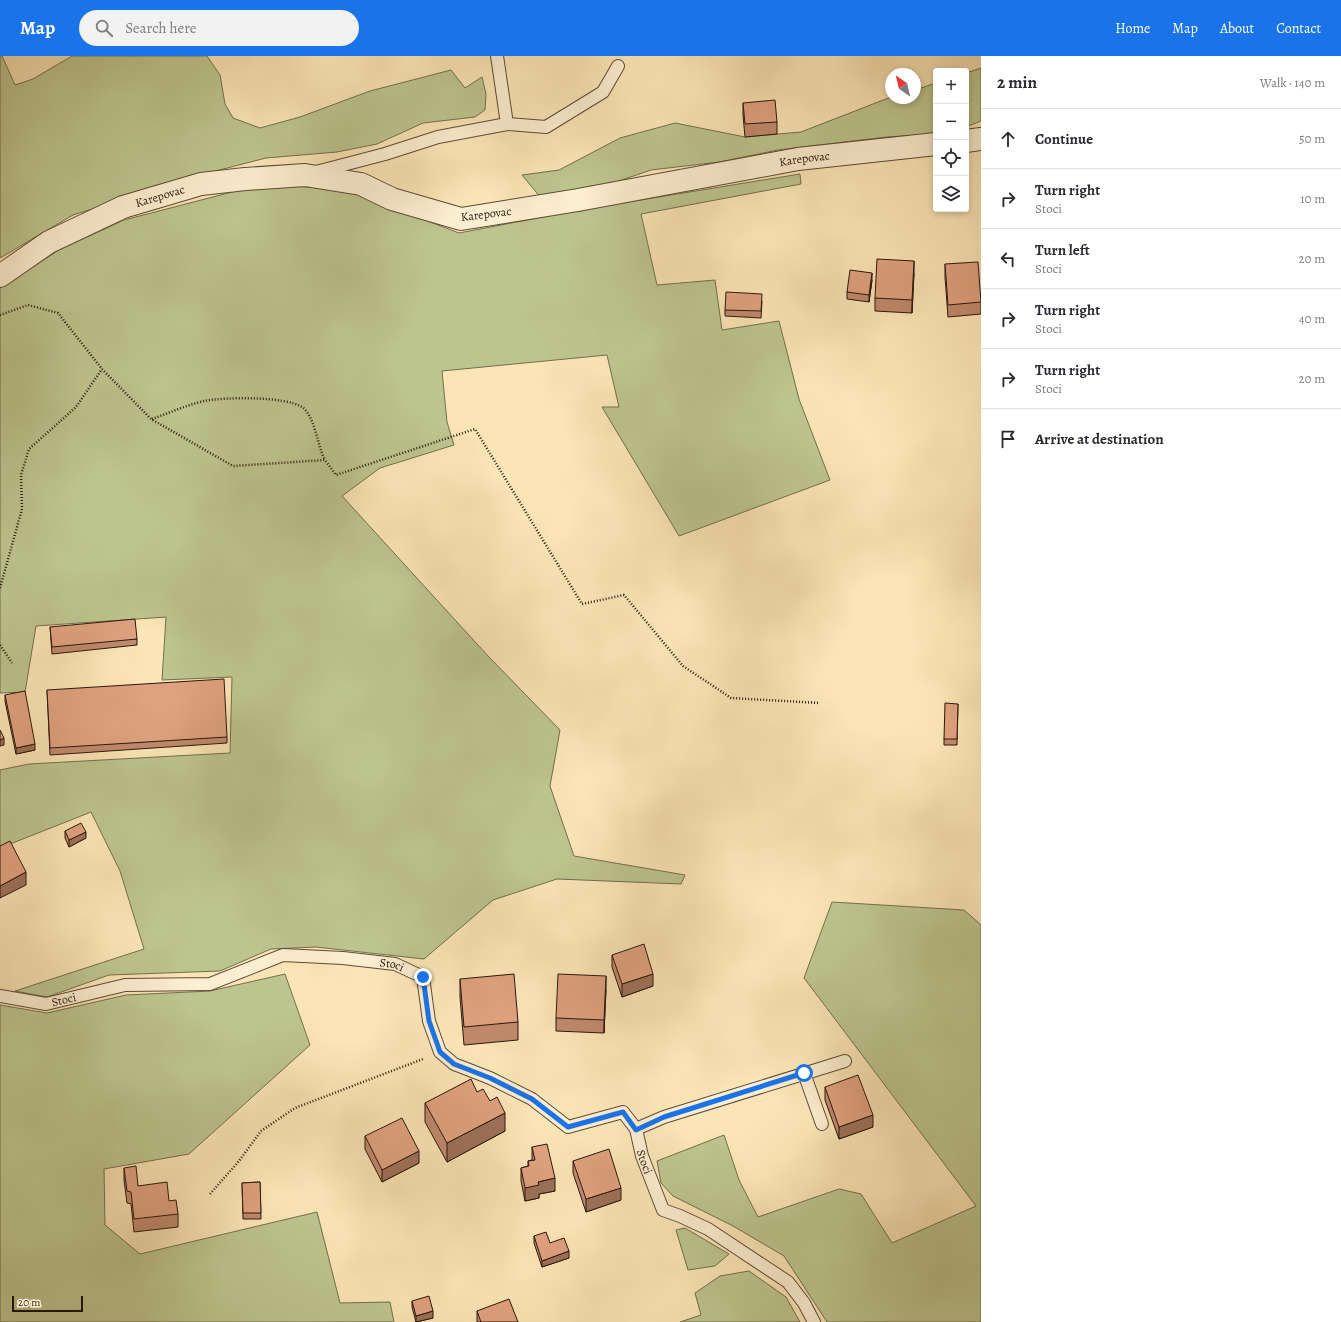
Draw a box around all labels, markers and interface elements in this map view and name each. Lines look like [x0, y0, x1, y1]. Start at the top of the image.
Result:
search box [79, 10, 359, 46]
text: Map [20, 15, 55, 41]
icon: search [93, 17, 115, 39]
text: Search here [125, 18, 197, 38]
text: Home [1115, 19, 1150, 38]
text: Map [1172, 19, 1198, 38]
text: About [1220, 19, 1254, 38]
text: Contact [1276, 19, 1321, 38]
north arrow [885, 68, 921, 104]
map controls [933, 68, 969, 212]
button: + [933, 68, 969, 104]
text: 2 min [997, 71, 1037, 94]
text: Walk · 140 m [1260, 74, 1325, 91]
button: − [933, 104, 969, 140]
icon: ahead [997, 128, 1019, 150]
text: Continue [1035, 129, 1093, 149]
text: 50 m [1299, 130, 1325, 147]
button: locate [933, 140, 969, 176]
street label: Karepovac [778, 148, 831, 170]
button: layers [933, 176, 969, 212]
text: Turn right [1035, 180, 1100, 200]
street label: Karepovac [133, 181, 187, 211]
icon: right [997, 188, 1019, 210]
text: 10 m [1300, 190, 1325, 207]
text: Stoci [1035, 200, 1062, 217]
street label: Karepovac [460, 203, 512, 225]
text: Turn left [1035, 240, 1090, 260]
icon: left [997, 248, 1019, 270]
text: 20 m [1299, 250, 1325, 267]
text: Stoci [1035, 260, 1062, 277]
text: Turn right [1035, 300, 1100, 320]
icon: right [997, 308, 1019, 330]
text: 40 m [1299, 310, 1325, 327]
text: Stoci [1035, 320, 1062, 337]
text: Turn right [1035, 360, 1100, 380]
icon: right [997, 368, 1019, 390]
text: 20 m [1299, 370, 1325, 387]
text: Stoci [1035, 380, 1062, 397]
icon: arrive [997, 428, 1019, 450]
text: Arrive at destination [1035, 429, 1164, 449]
street label: Stoci [379, 954, 407, 975]
route end [414, 968, 432, 986]
street label: Stoci [50, 989, 78, 1010]
route start [795, 1064, 813, 1082]
street label: Stoci [633, 1148, 656, 1176]
scale bar [12, 1294, 83, 1313]
text: 20 m [18, 1295, 40, 1310]

